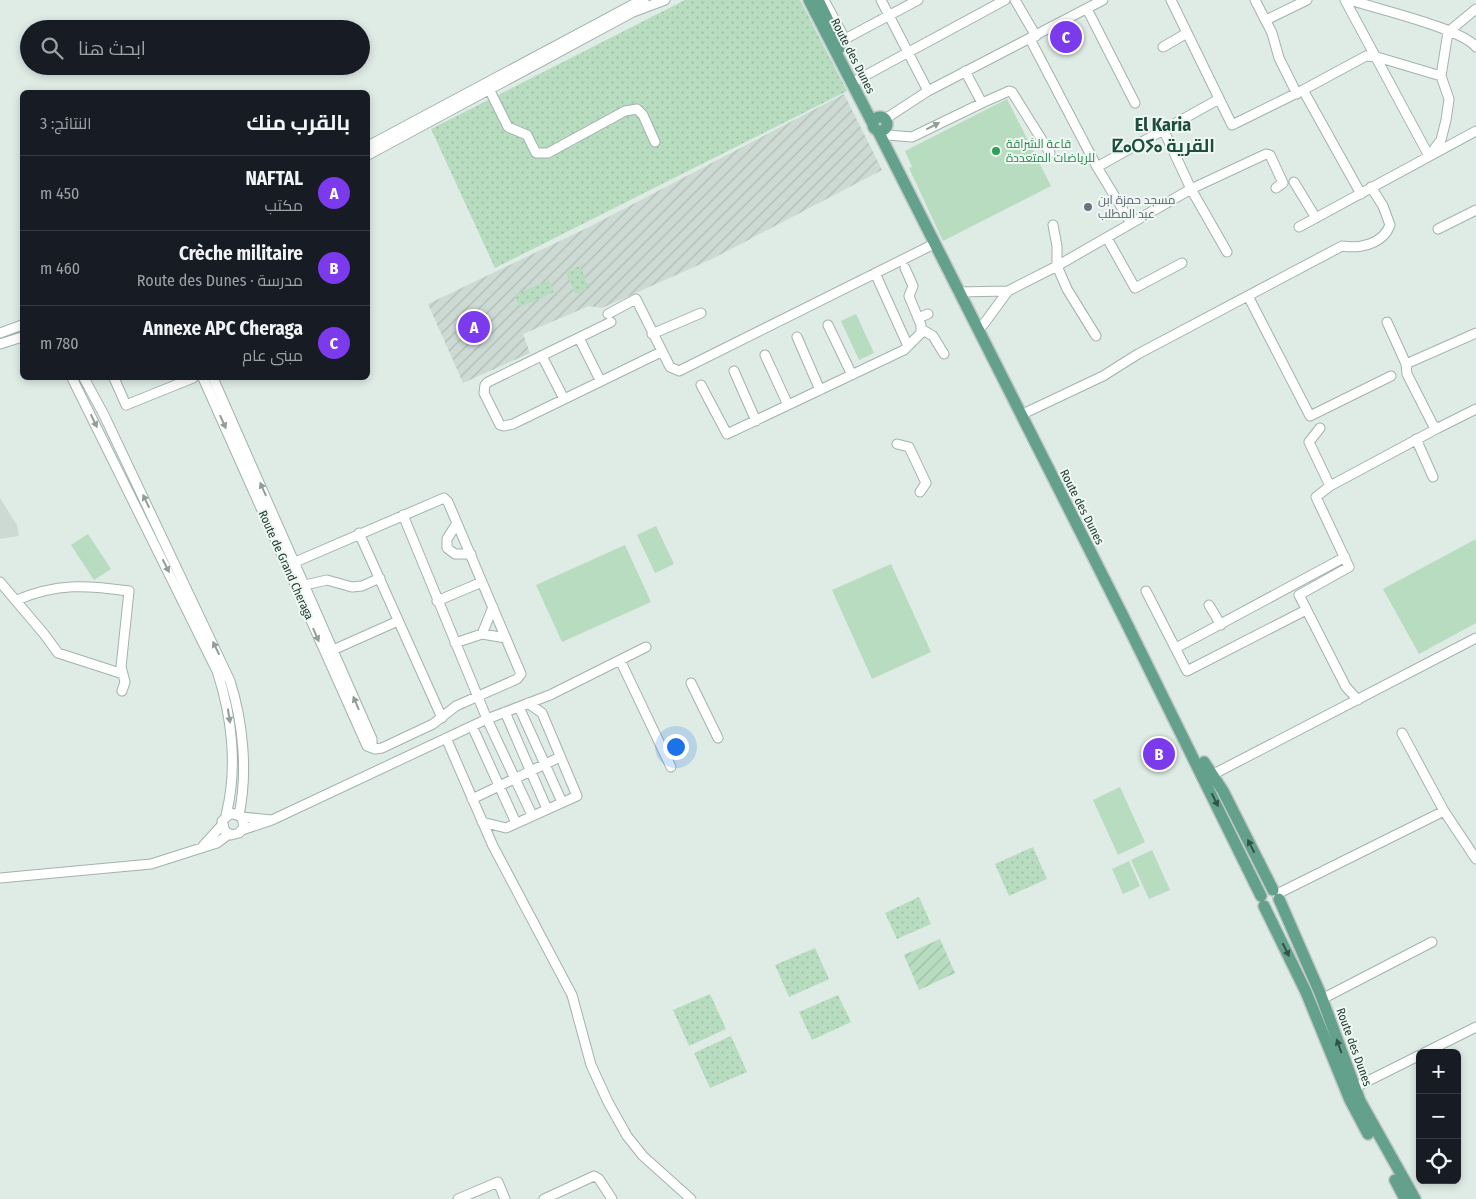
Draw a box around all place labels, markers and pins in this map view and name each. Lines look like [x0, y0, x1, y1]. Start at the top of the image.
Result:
pin: C [1050, 18, 1082, 56]
place label: قاعة الشراقة للرياضات المتعددة [1006, 137, 1095, 165]
marker: قاعة الشراقة للرياضات المتعددة [990, 145, 1002, 157]
place label: مسجد حمزة ابن عبد المطلب [1098, 193, 1176, 221]
marker: مسجد حمزة ابن عبد المطلب [1082, 201, 1094, 213]
pin: A [458, 308, 490, 346]
pin: B [1143, 735, 1175, 773]

